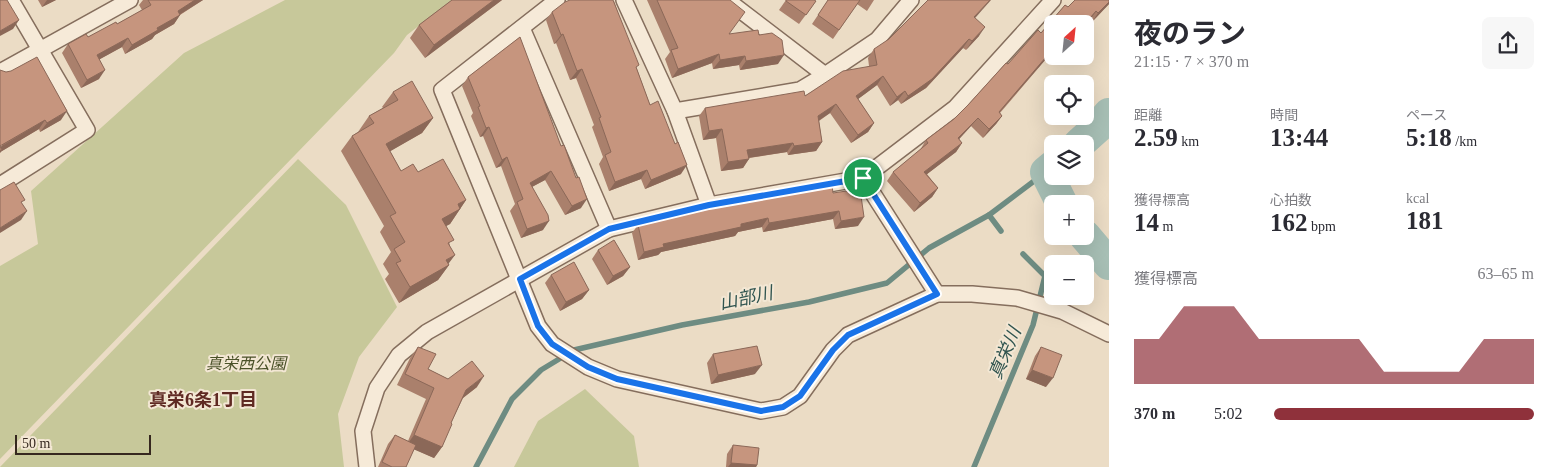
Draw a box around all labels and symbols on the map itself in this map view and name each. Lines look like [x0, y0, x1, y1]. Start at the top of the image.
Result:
north arrow [1044, 15, 1094, 65]
pin [842, 157, 884, 199]
water label: 山部川 [718, 282, 776, 313]
water label: 真栄川 [985, 322, 1026, 382]
park label: 真栄西公園 [206, 355, 288, 372]
district label: 真栄6条1丁目 [149, 390, 257, 410]
scale bar [15, 432, 151, 455]

